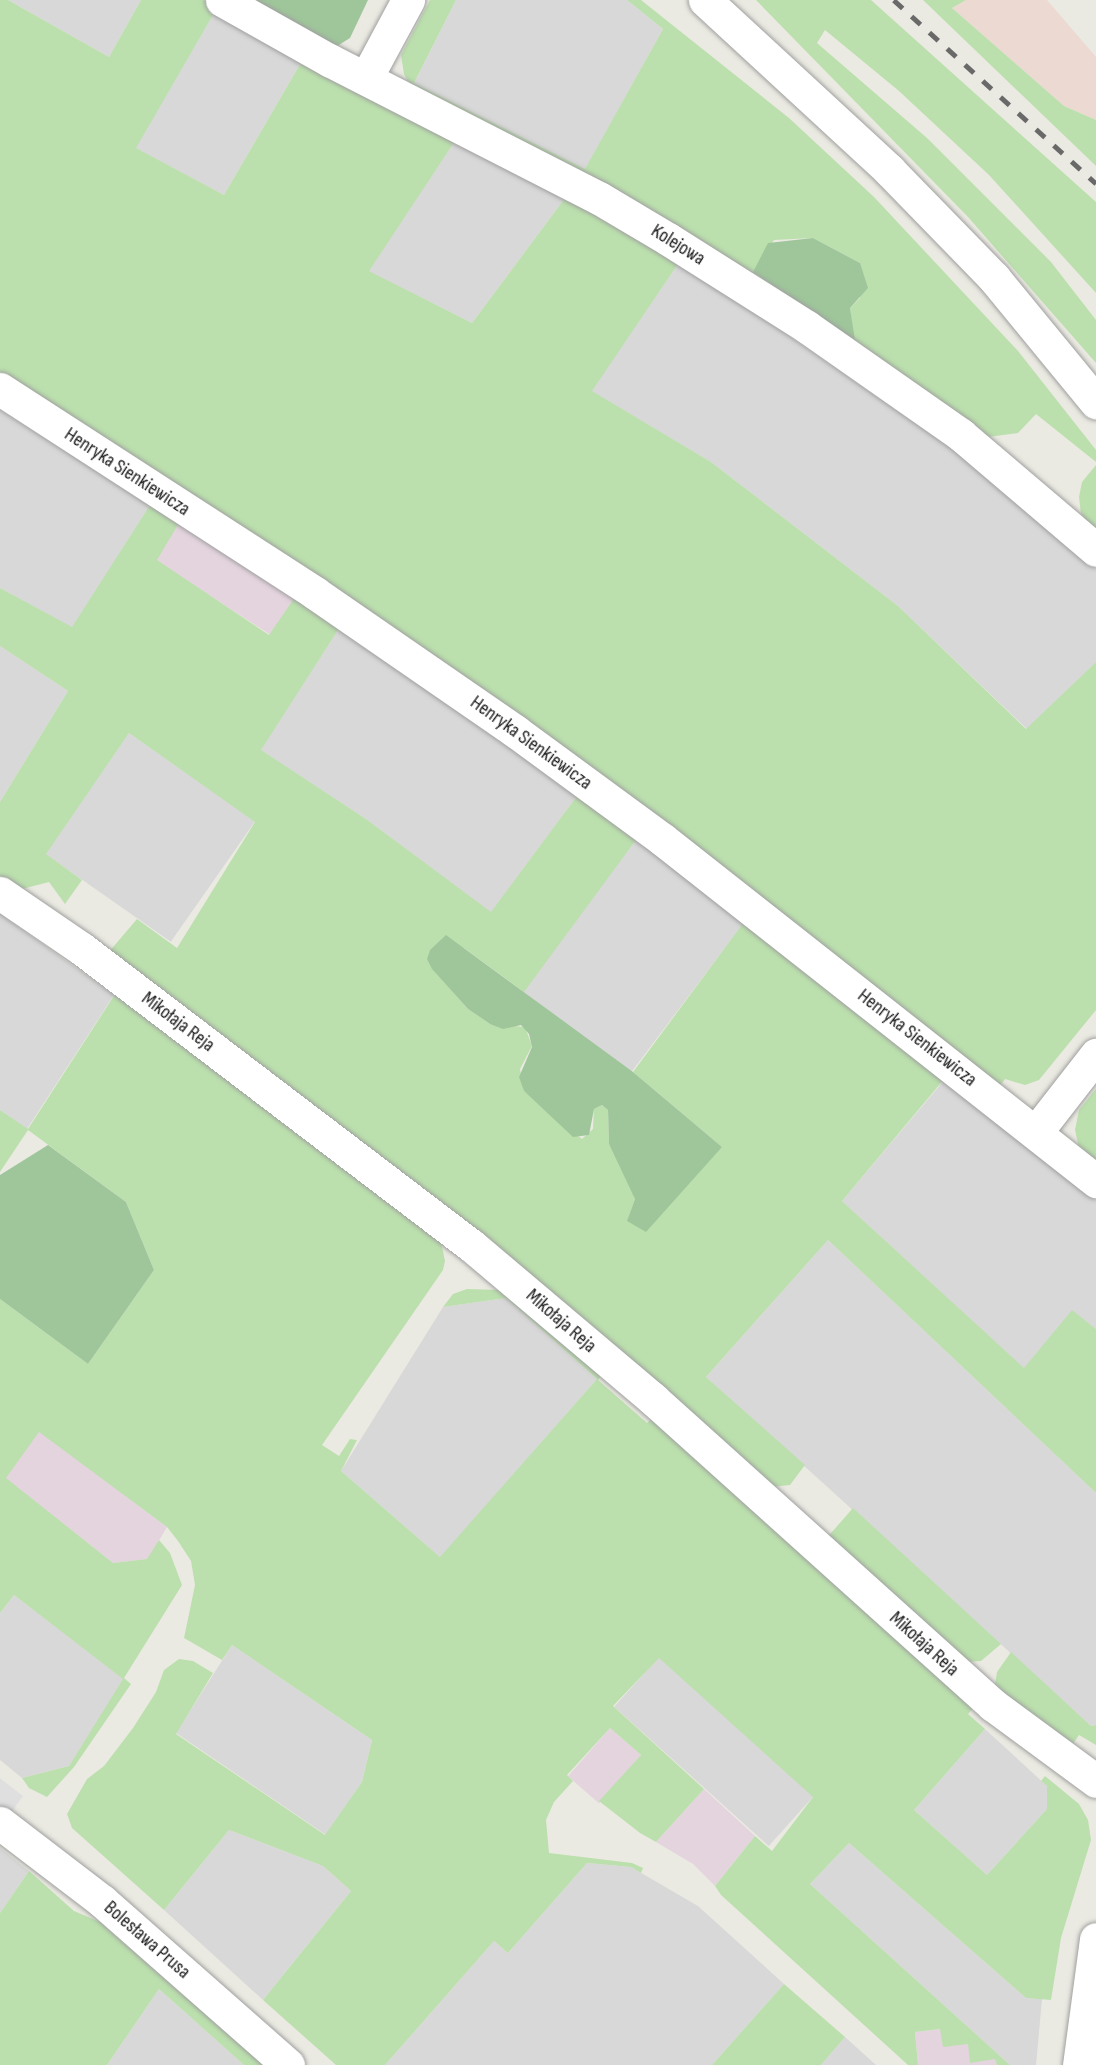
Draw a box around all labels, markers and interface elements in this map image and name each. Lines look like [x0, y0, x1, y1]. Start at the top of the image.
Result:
street label: Kolejowa [647, 219, 709, 271]
street label: Henryka Sienkiewicza [60, 423, 194, 521]
street label: Henryka Sienkiewicza [465, 691, 597, 795]
street label: Henryka Sienkiewicza [853, 984, 981, 1092]
street label: Mikołaja Reja [137, 987, 219, 1057]
street label: Mikołaja Reja [521, 1284, 601, 1358]
street label: Mikołaja Reja [884, 1606, 964, 1682]
street label: Bolesława Prusa [99, 1896, 195, 1984]

